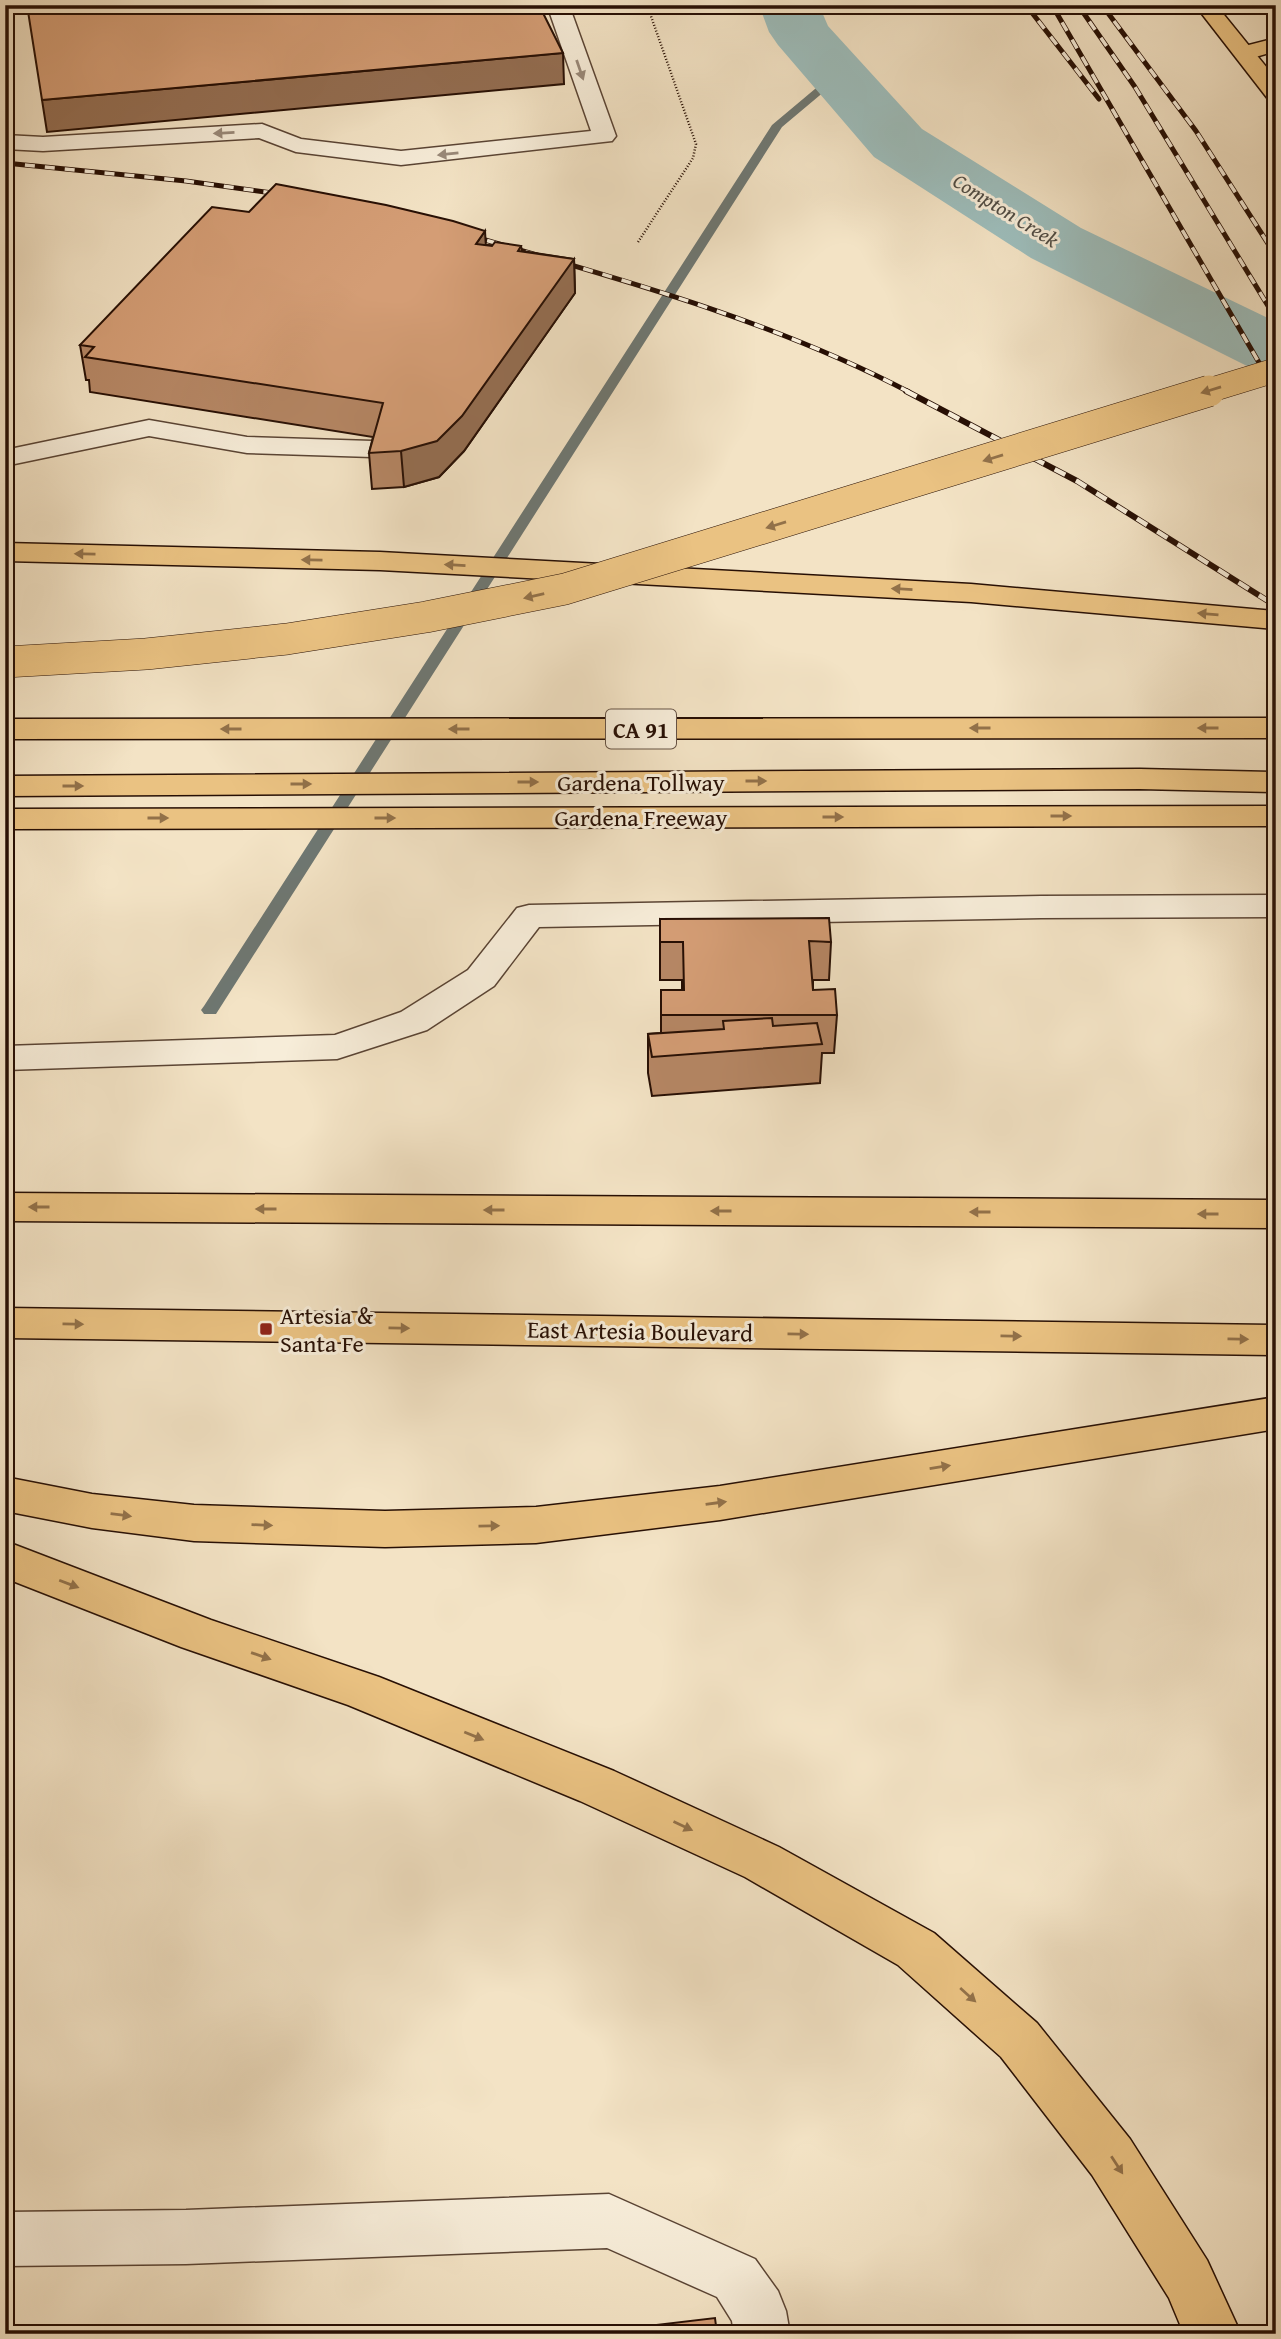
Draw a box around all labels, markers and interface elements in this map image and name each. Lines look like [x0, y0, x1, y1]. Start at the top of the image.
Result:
one-way arrow [575, 59, 586, 80]
one-way arrow [213, 127, 235, 138]
one-way arrow [437, 149, 459, 160]
water label: Compton Creek [947, 165, 1065, 255]
one-way arrow [1200, 386, 1221, 396]
one-way arrow [983, 453, 1004, 463]
one-way arrow [765, 521, 786, 531]
one-way arrow [73, 549, 95, 560]
one-way arrow [301, 554, 323, 565]
one-way arrow [444, 560, 466, 571]
one-way arrow [891, 584, 913, 595]
one-way arrow [523, 591, 545, 602]
one-way arrow [1197, 608, 1219, 619]
road number: CA 91 [606, 709, 676, 748]
one-way arrow [969, 722, 991, 734]
one-way arrow [1196, 722, 1218, 734]
one-way arrow [220, 723, 242, 735]
one-way arrow [447, 723, 469, 735]
street label: Gardena Tollway [557, 765, 725, 800]
one-way arrow [745, 775, 767, 787]
one-way arrow [518, 776, 540, 788]
one-way arrow [290, 778, 312, 789]
one-way arrow [63, 780, 85, 791]
street label: Gardena Freeway [554, 800, 728, 835]
one-way arrow [1050, 810, 1072, 822]
one-way arrow [823, 811, 845, 823]
one-way arrow [147, 812, 169, 824]
one-way arrow [375, 812, 397, 824]
one-way arrow [27, 1201, 49, 1213]
one-way arrow [255, 1203, 277, 1214]
one-way arrow [482, 1204, 504, 1216]
one-way arrow [710, 1205, 732, 1217]
one-way arrow [969, 1206, 991, 1218]
one-way arrow [1196, 1208, 1218, 1219]
place label: Artesia & Santa Fe [280, 1298, 374, 1361]
street label: East Artesia Boulevard [527, 1312, 753, 1350]
one-way arrow [63, 1318, 85, 1330]
marker: Artesia & Santa Fe [258, 1321, 274, 1337]
one-way arrow [388, 1322, 410, 1334]
one-way arrow [787, 1328, 809, 1339]
one-way arrow [1000, 1330, 1022, 1342]
one-way arrow [1227, 1333, 1249, 1345]
one-way arrow [929, 1461, 951, 1472]
one-way arrow [705, 1497, 727, 1508]
one-way arrow [110, 1509, 132, 1520]
one-way arrow [251, 1519, 273, 1531]
one-way arrow [479, 1521, 501, 1532]
one-way arrow [58, 1579, 79, 1590]
one-way arrow [251, 1651, 272, 1662]
one-way arrow [464, 1731, 485, 1742]
one-way arrow [673, 1820, 693, 1832]
one-way arrow [959, 1987, 976, 2002]
one-way arrow [1110, 2156, 1123, 2175]

